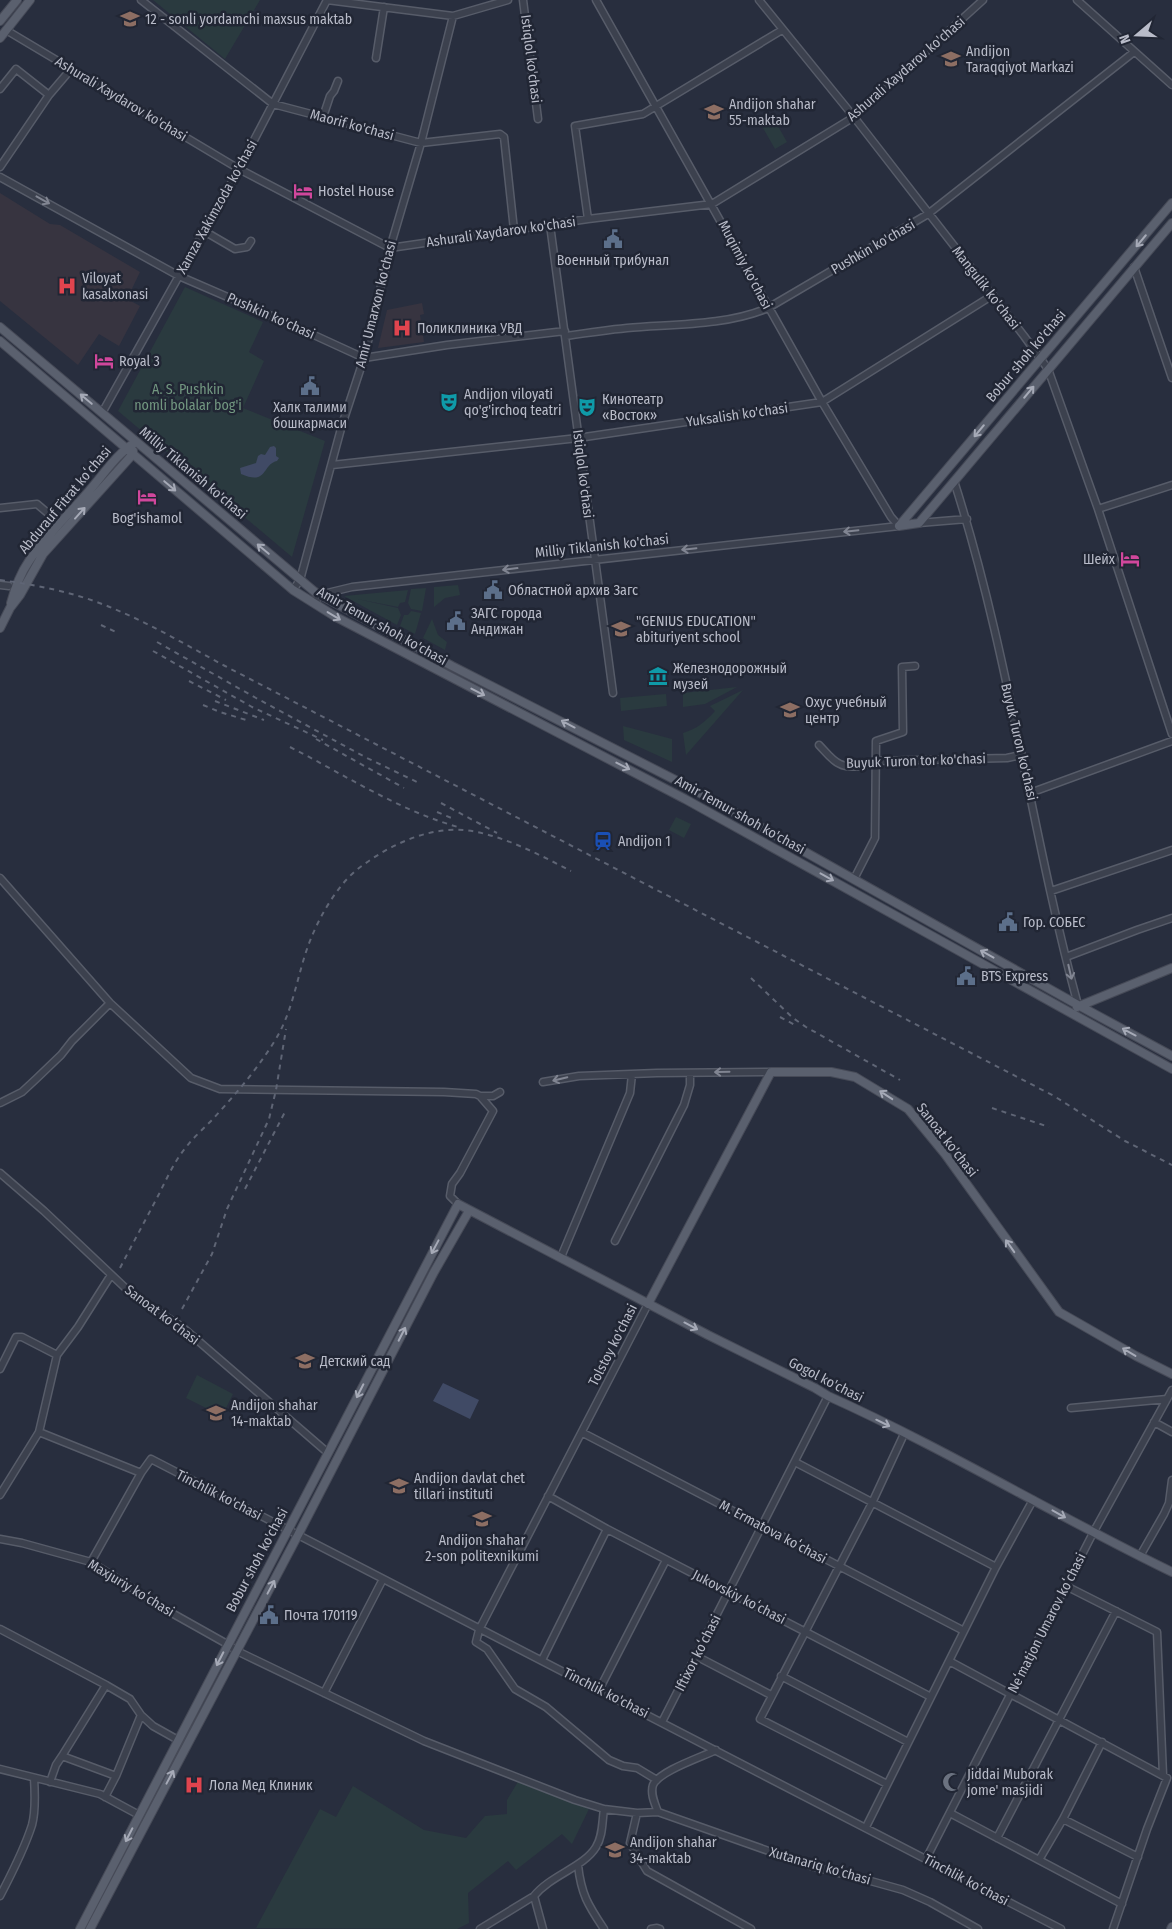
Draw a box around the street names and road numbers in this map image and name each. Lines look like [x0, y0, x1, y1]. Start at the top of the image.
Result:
street label: Ashurali Xaydarov ko'chasi [843, 13, 969, 125]
street label: Istiqlol ko'chasi [517, 14, 545, 104]
street label: Ashurali Xaydarov ko'chasi [52, 53, 190, 145]
street label: Maorif ko'chasi [308, 106, 396, 144]
street label: Xamza Xakimzoda ko'chasi [173, 137, 261, 277]
street label: Ashurali Xaydarov ko'chasi [425, 213, 577, 251]
street label: Pushkin ko'chasi [828, 216, 918, 278]
street label: Muqimiy ko'chasi [714, 218, 776, 312]
street label: Amir Umarxon ko'chasi [352, 239, 400, 369]
street label: Mangulik ko'chasi [948, 243, 1024, 333]
street label: Pushkin ko'chasi [224, 289, 318, 343]
street label: Bobur shoh ko'chasi [982, 306, 1070, 406]
street label: Yuksalish ko'chasi [685, 399, 789, 431]
street label: Milliy Tiklanish ko'chasi [136, 423, 250, 523]
street label: Istiqlol ko'chasi [569, 429, 597, 519]
street label: Abdurauf Fitrat koʻchasi [15, 443, 115, 557]
street label: Milliy Tiklanish ko'chasi [534, 531, 670, 561]
street label: Amir Temur shoh ko'chasi [314, 583, 450, 669]
street label: Buyuk Turon ko'chasi [997, 682, 1041, 802]
street label: Buyuk Turon tor ko'chasi [846, 750, 986, 772]
street label: Amir Temur shoh ko'chasi [672, 772, 808, 858]
street label: Sanoat ko'chasi [913, 1100, 981, 1180]
street label: Sanoat koʻchasi [121, 1281, 203, 1349]
street label: Tolstoy ko'chasi [585, 1301, 641, 1389]
street label: Gogol ko'chasi [786, 1354, 866, 1406]
street label: Tinchlik ko'chasi [173, 1466, 265, 1524]
street label: M. Ermatova koʻchasi [716, 1497, 830, 1567]
street label: Bobur shoh ko'chasi [222, 1505, 292, 1615]
street label: Neʻmatjon Umarov koʻchasi [1004, 1550, 1090, 1696]
street label: Maxjuriy koʻchasi [85, 1556, 177, 1620]
street label: Jukovskiy koʻchasi [689, 1566, 789, 1628]
street label: Iftixor koʻchasi [671, 1612, 725, 1694]
street label: Tinchlik ko'chasi [560, 1664, 652, 1722]
street label: Xutanariq koʻchasi [767, 1843, 873, 1889]
street label: Tinchlik ko'chasi [921, 1850, 1011, 1910]

